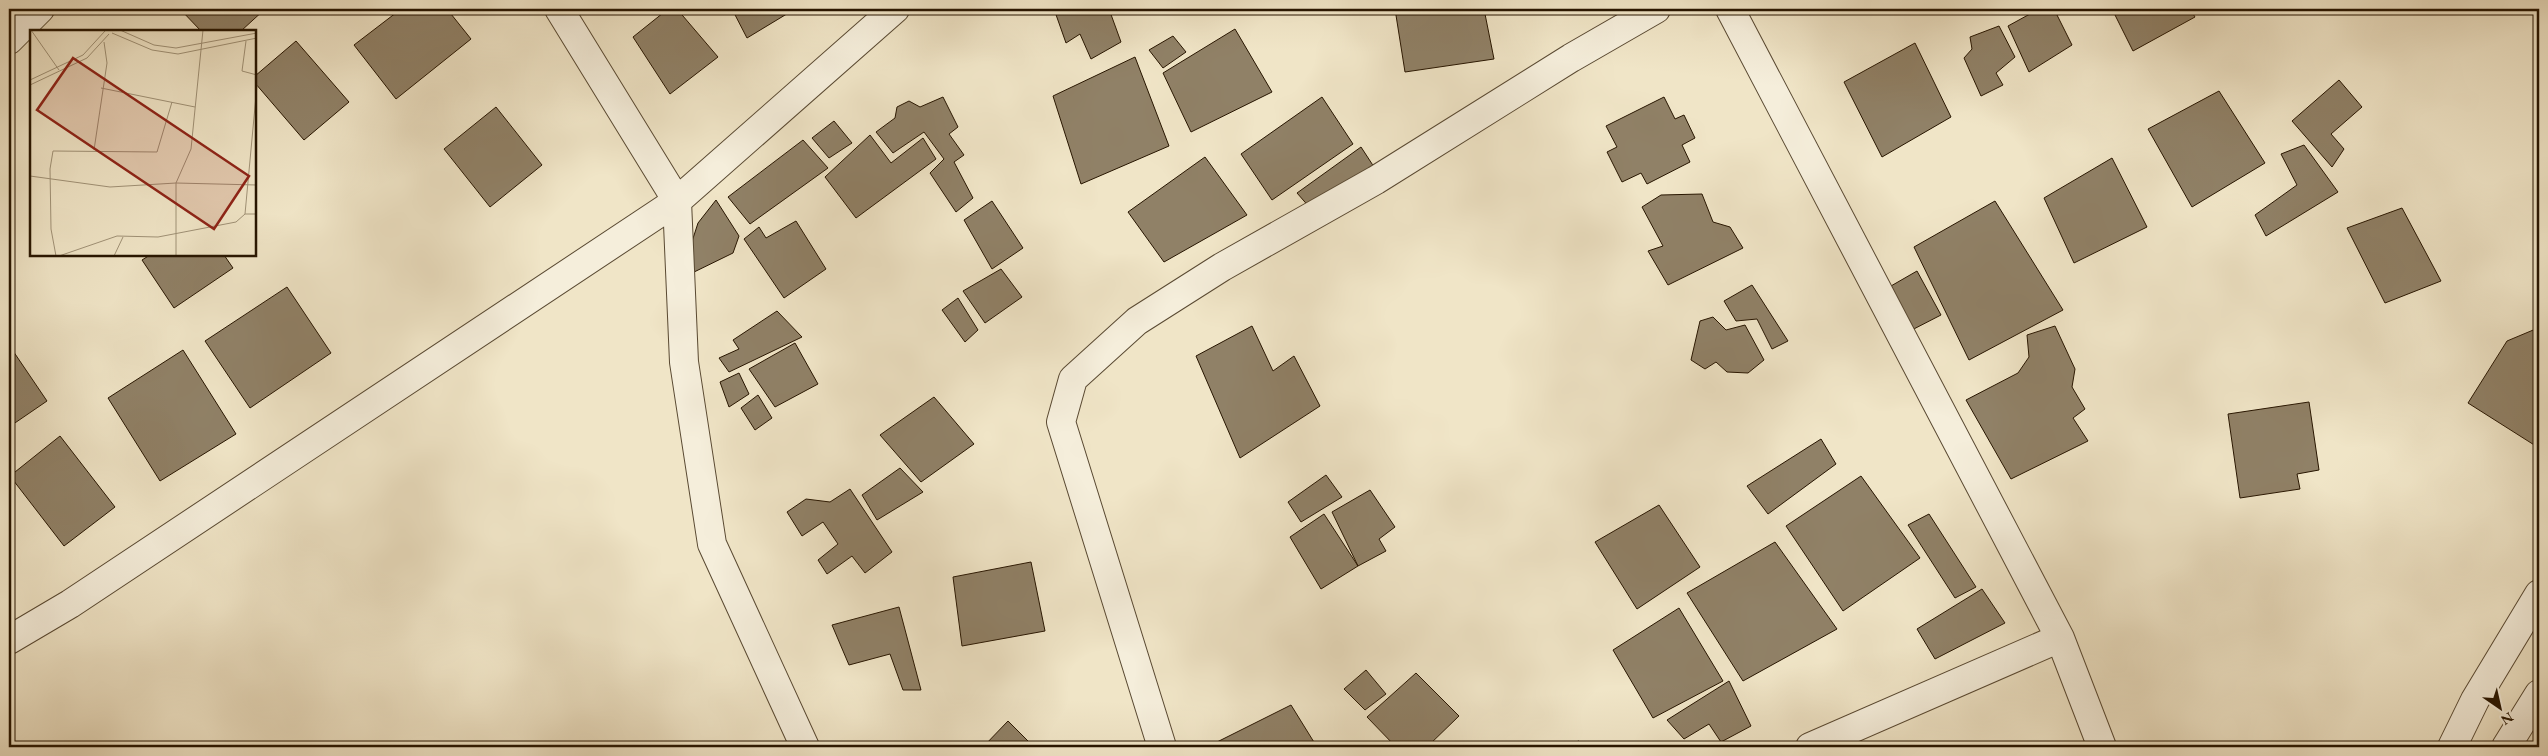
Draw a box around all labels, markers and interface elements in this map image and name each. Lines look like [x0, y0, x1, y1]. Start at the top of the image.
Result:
inset map [30, 30, 256, 256]
north arrow [2476, 684, 2526, 734]
text: N [2497, 708, 2517, 730]

